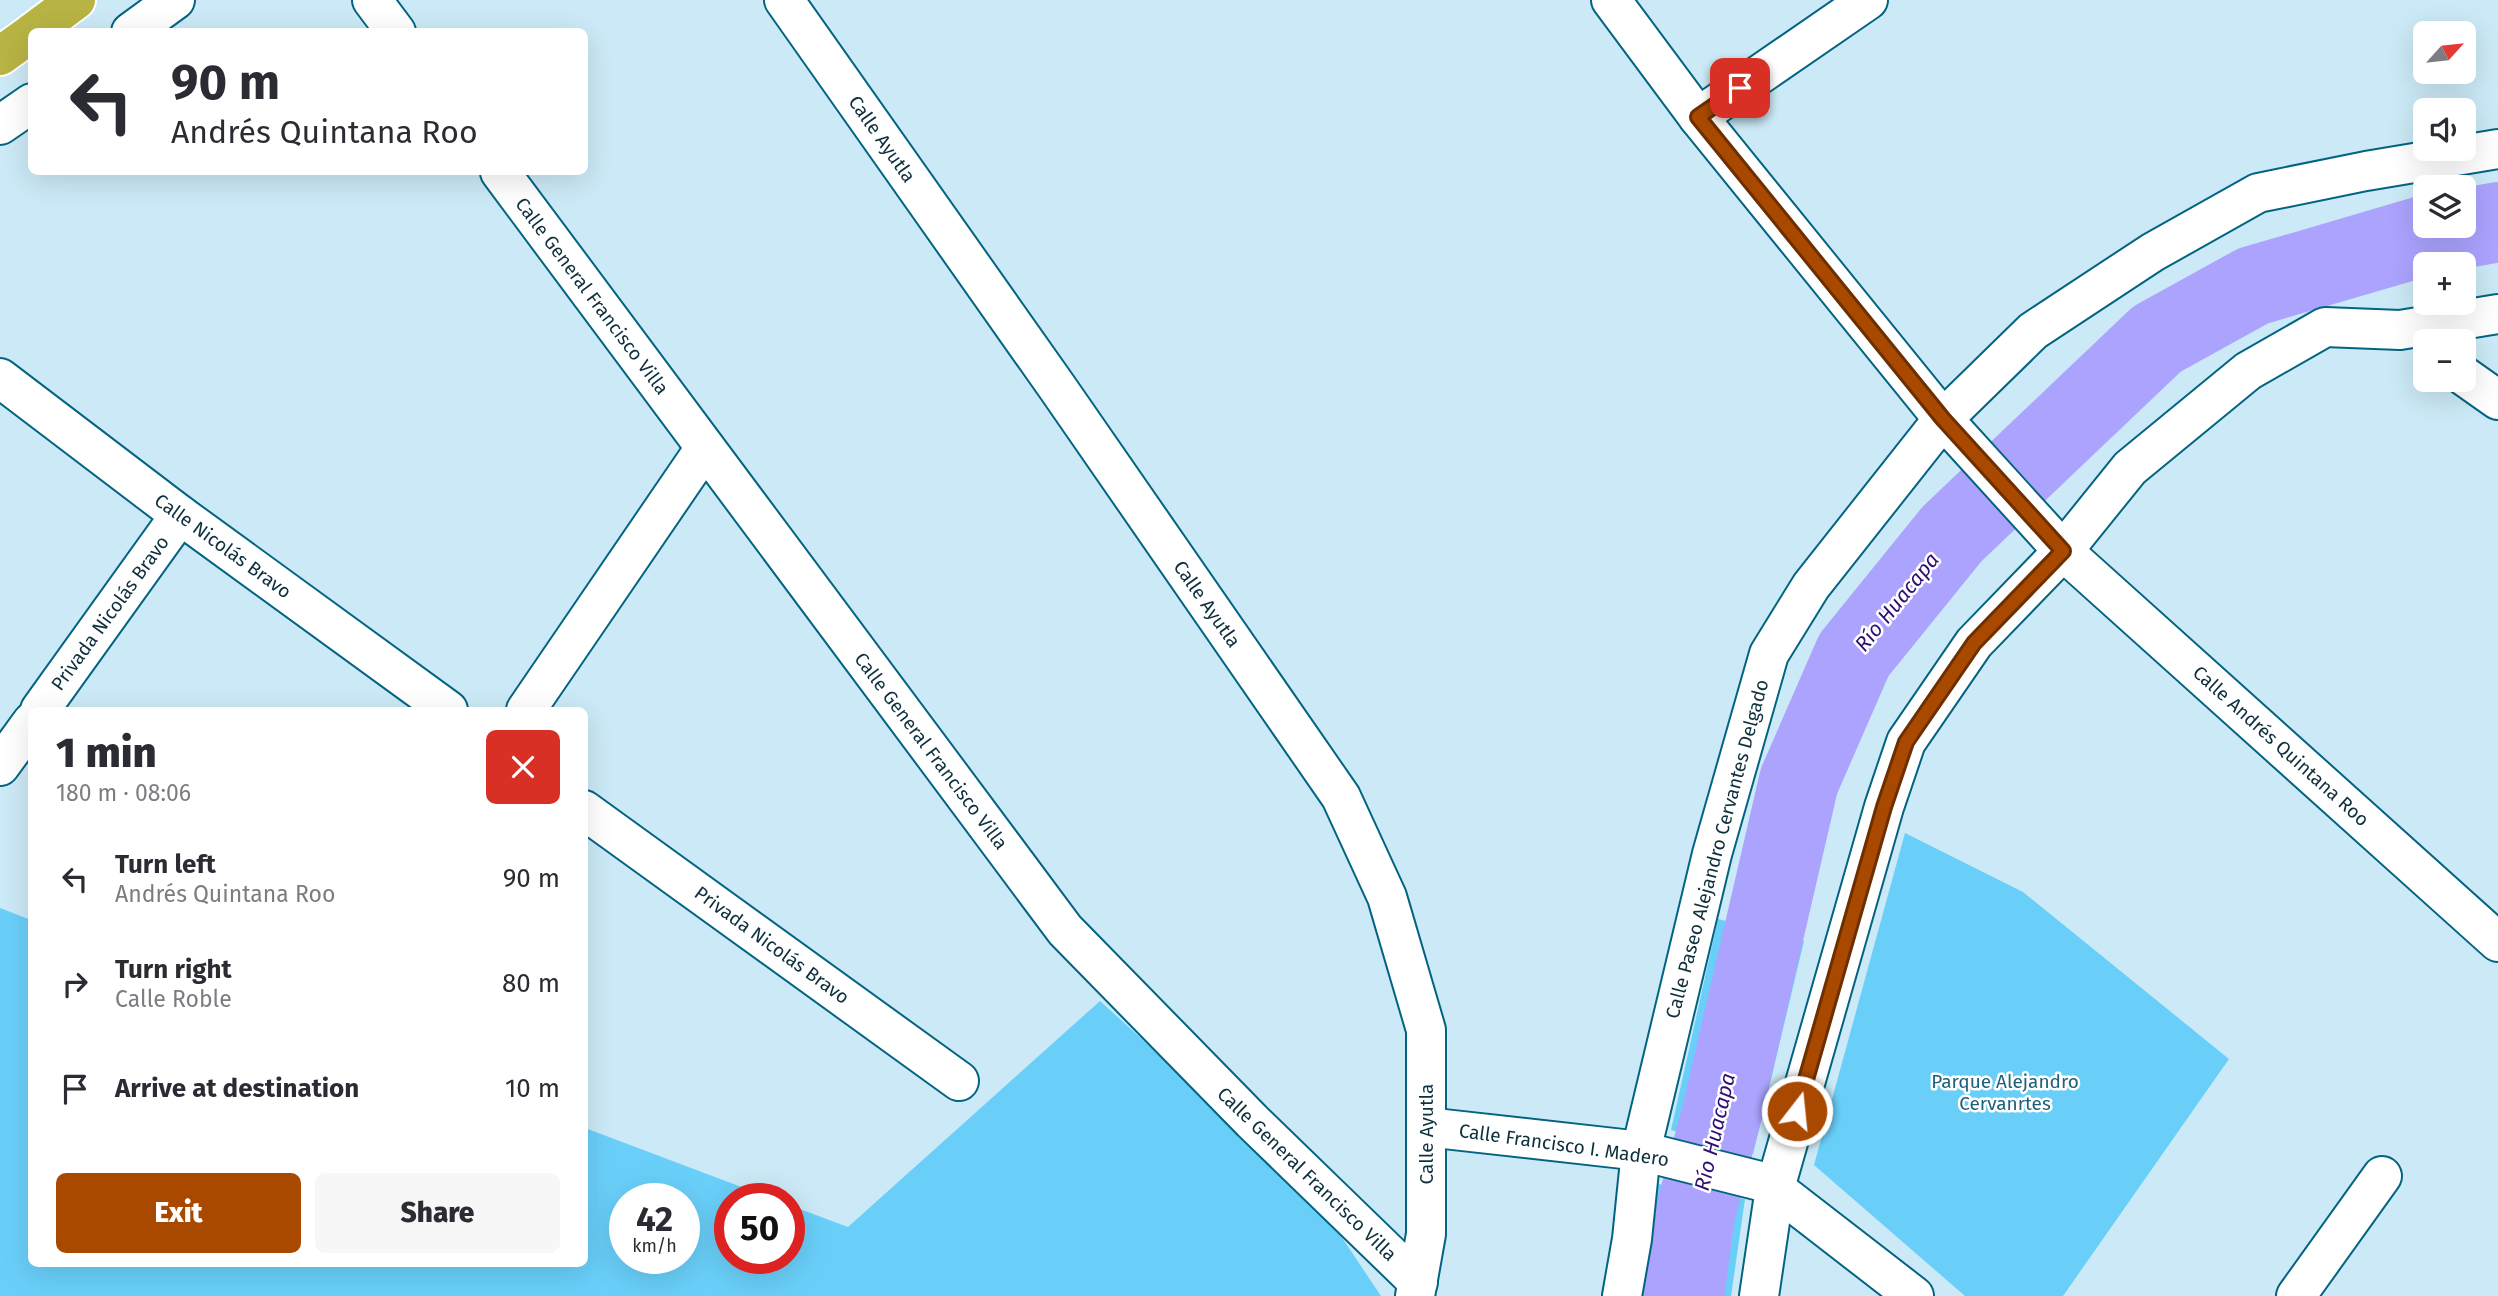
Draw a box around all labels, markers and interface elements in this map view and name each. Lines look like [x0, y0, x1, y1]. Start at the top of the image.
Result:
north arrow [2413, 21, 2476, 84]
map controls [2413, 21, 2476, 392]
text: 90 m [171, 53, 280, 112]
icon: left [56, 56, 147, 147]
pin [1710, 58, 1770, 118]
icon: arrive [1721, 69, 1759, 107]
street label: Calle Ayutla [844, 91, 920, 187]
button: sound [2413, 98, 2476, 161]
text: Andrés Quintana Roo [171, 113, 478, 151]
button: layers [2413, 175, 2476, 238]
street label: Calle General Francisco Villa [510, 193, 674, 399]
button: + [2413, 252, 2476, 315]
button: − [2413, 329, 2476, 392]
street label: Calle Nicolás Bravo [150, 489, 296, 603]
street label: Privada Nicolás Bravo [46, 531, 174, 695]
water label: Río Huacapa [1849, 547, 1945, 657]
street label: Calle Ayutla [1169, 556, 1245, 652]
street label: Calle General Francisco Villa [849, 648, 1013, 854]
street label: Calle Andrés Quintana Roo [2188, 661, 2374, 831]
street label: Calle Paseo Alejandro Cervantes Delgado [1661, 677, 1773, 1021]
text: 1 min [56, 728, 157, 778]
button: close [486, 730, 560, 804]
text: 180 m · 08:06 [56, 779, 191, 807]
text: Turn left [115, 849, 216, 880]
icon: left [56, 860, 94, 898]
text: 90 m [503, 863, 560, 894]
text: Andrés Quintana Roo [115, 880, 335, 908]
street label: Privada Nicolás Bravo [690, 881, 854, 1009]
text: Turn right [115, 954, 232, 985]
icon: right [56, 965, 94, 1003]
text: 80 m [502, 968, 560, 999]
text: Calle Roble [115, 985, 232, 1013]
icon: arrive [56, 1070, 94, 1108]
park label: Parque Alejandro Cervanrtes [1931, 1070, 2079, 1115]
water label: Río Huacapa [1689, 1071, 1741, 1193]
text: Arrive at destination [115, 1073, 359, 1104]
text: 10 m [505, 1073, 560, 1104]
position arrow [1760, 1074, 1834, 1148]
street label: Calle General Francisco Villa [1212, 1082, 1402, 1266]
street label: Calle Ayutla [1415, 1084, 1438, 1184]
street label: Calle Francisco I. Madero [1457, 1119, 1671, 1171]
button: Exit [56, 1173, 301, 1253]
button: Share [315, 1173, 560, 1253]
speed limit sign: 50 [714, 1183, 805, 1274]
text: 42 [636, 1198, 673, 1240]
text: km/h [632, 1235, 677, 1257]

